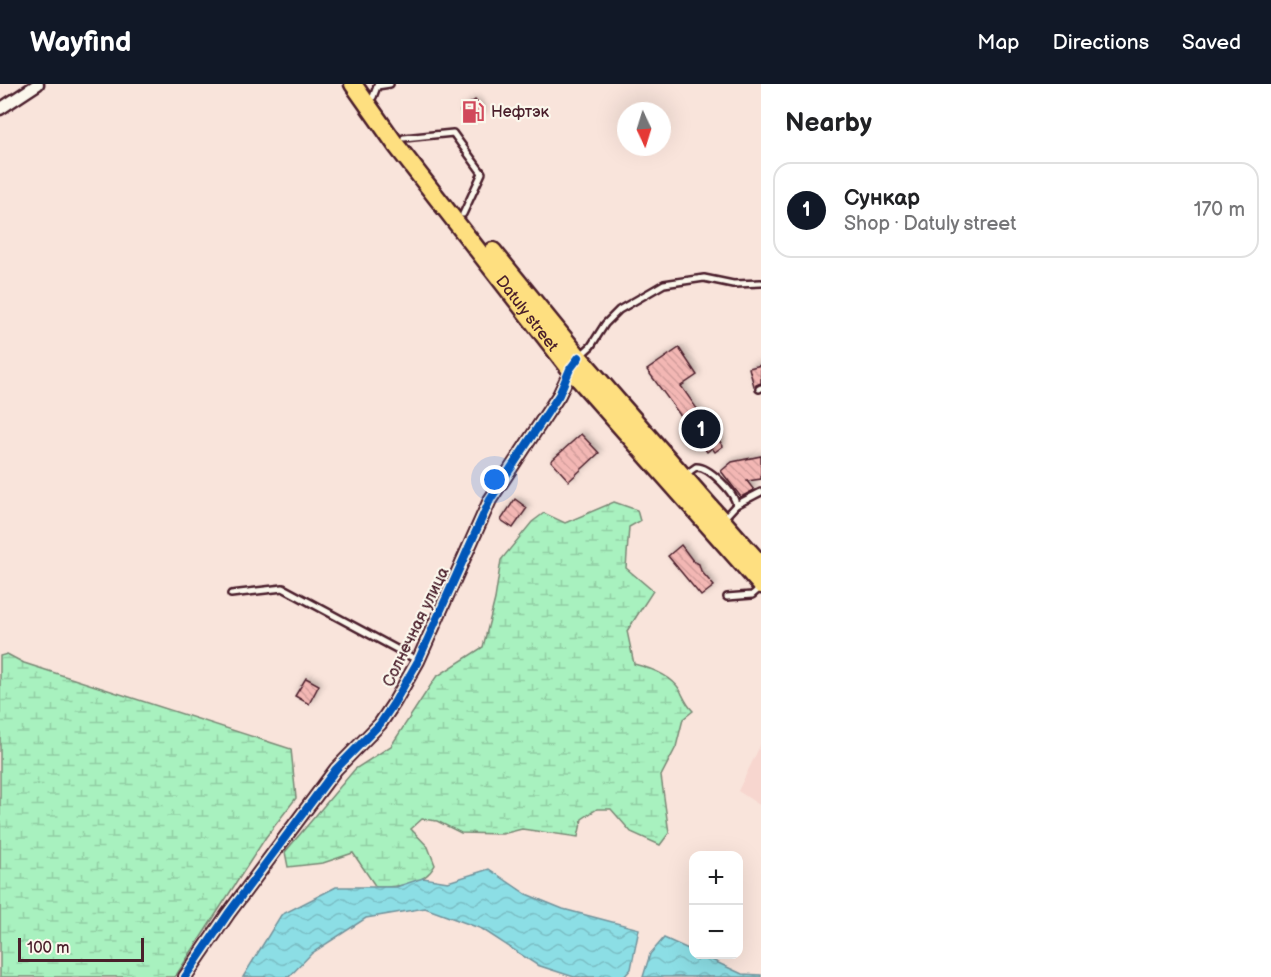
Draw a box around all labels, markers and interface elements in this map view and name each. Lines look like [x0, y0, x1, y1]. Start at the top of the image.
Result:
text: Wayfind [30, 26, 131, 59]
text: Map [977, 30, 1020, 55]
text: Directions [1053, 30, 1149, 55]
text: Saved [1182, 30, 1241, 55]
fuel station icon: Нефтэк [460, 99, 486, 125]
north arrow [617, 102, 671, 156]
place label: Нефтэк [491, 103, 550, 122]
text: Nearby [785, 108, 872, 139]
text: Сункар [844, 185, 920, 212]
text: 1 [802, 198, 811, 222]
text: 170 m [1194, 198, 1245, 222]
text: Shop · Datuly street [844, 212, 1016, 236]
street label: Datuly street [492, 272, 562, 355]
pin: 1 [682, 406, 720, 452]
your location [480, 465, 509, 494]
street label: Солнечная улица [379, 564, 453, 690]
map controls [689, 851, 743, 959]
button: + [689, 851, 743, 905]
button: − [689, 905, 743, 959]
scale bar [18, 935, 144, 962]
text: 100 m [27, 939, 70, 958]

